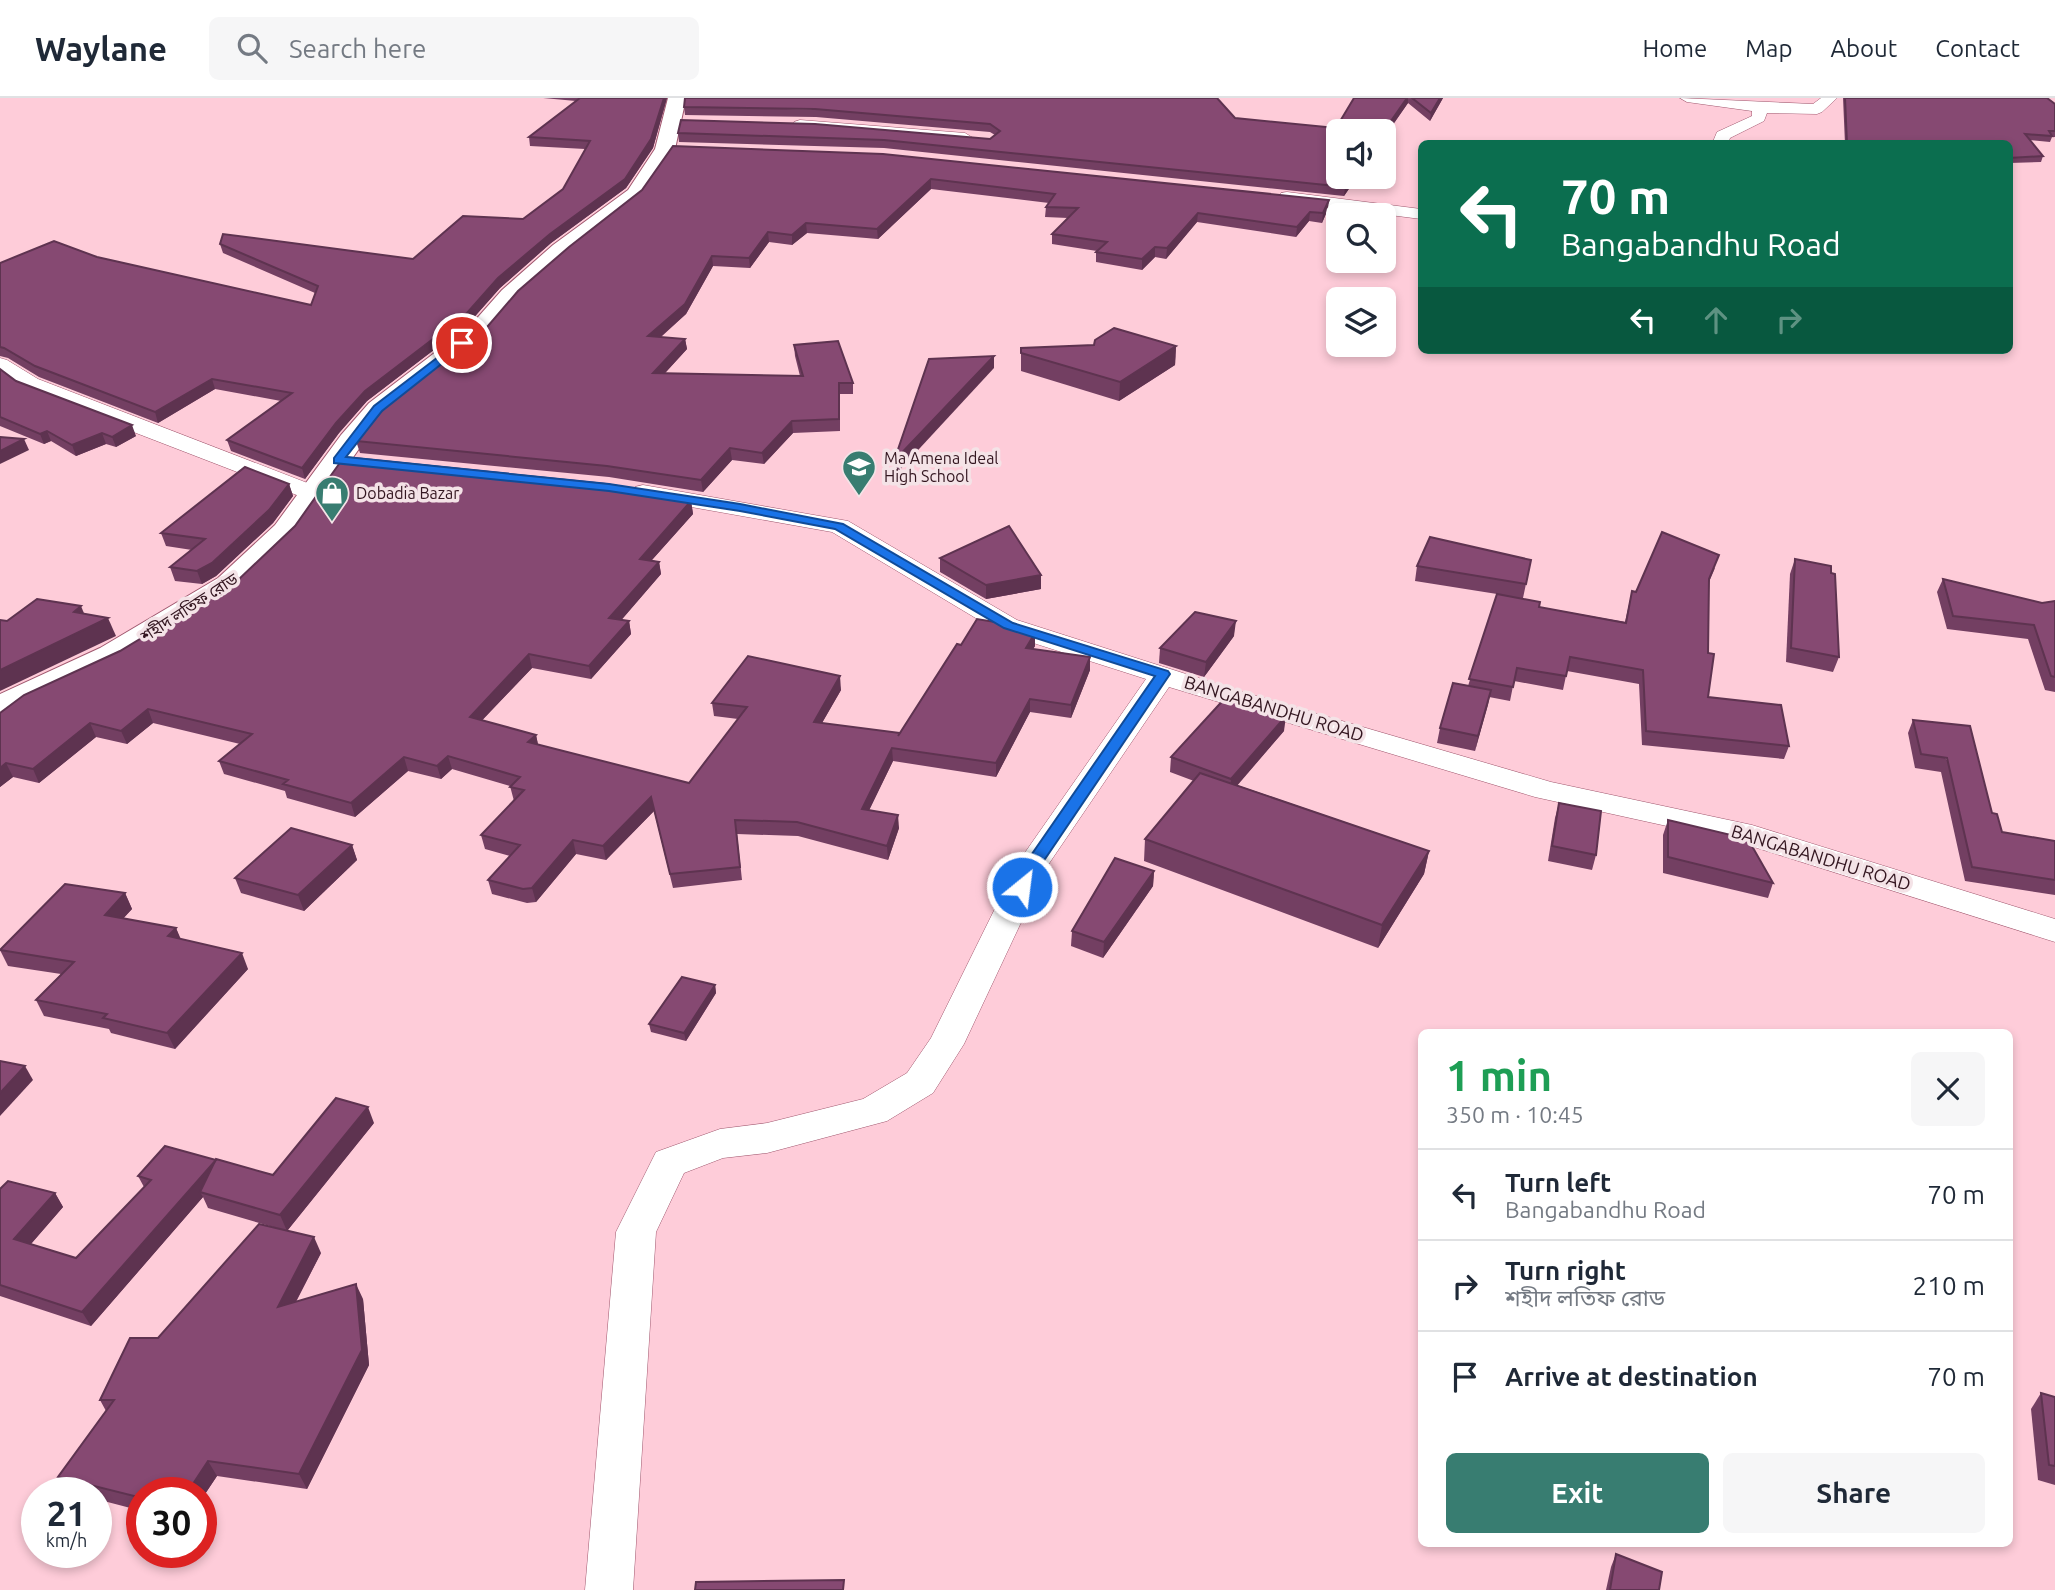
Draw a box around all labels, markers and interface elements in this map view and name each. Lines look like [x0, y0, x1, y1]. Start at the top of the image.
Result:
search box [209, 17, 699, 80]
icon: search [233, 29, 271, 67]
text: Waylane [35, 30, 167, 67]
text: Search here [289, 34, 426, 63]
text: Home [1642, 35, 1707, 62]
text: Map [1745, 35, 1792, 62]
text: About [1830, 35, 1897, 62]
text: Contact [1935, 35, 2020, 62]
map controls [1326, 119, 1396, 357]
button: sound [1326, 119, 1396, 189]
icon: left [1446, 168, 1537, 259]
text: 70 m [1561, 168, 1670, 223]
button: search [1326, 203, 1396, 273]
text: Bangabandhu Road [1561, 226, 1841, 262]
button: layers [1326, 287, 1396, 357]
icon: left [1624, 301, 1662, 339]
icon: ahead [1697, 301, 1735, 339]
icon: right [1770, 301, 1808, 339]
pin [432, 313, 492, 373]
icon: arrive [443, 324, 481, 362]
school or university icon: Ma Amena Ideal High School [840, 448, 878, 497]
place label: Ma Amena Ideal High School [884, 449, 999, 485]
shop icon: Dobadia Bazar [313, 474, 351, 523]
place label: Dobadia Bazar [356, 484, 459, 502]
street label: শহীদ লতিফ রোড [137, 569, 241, 645]
street label: BANGABANDHU ROAD [1182, 671, 1366, 745]
street label: BANGABANDHU ROAD [1729, 820, 1913, 894]
position arrow [985, 850, 1059, 924]
text: 1 min [1446, 1052, 1552, 1099]
button: close [1911, 1052, 1985, 1126]
text: 350 m · 10:45 [1446, 1102, 1584, 1127]
text: Turn left [1505, 1168, 1611, 1197]
icon: left [1446, 1176, 1484, 1214]
text: 70 m [1927, 1180, 1985, 1209]
text: Bangabandhu Road [1505, 1197, 1706, 1222]
text: Turn right [1505, 1256, 1626, 1285]
icon: right [1446, 1267, 1484, 1305]
text: 210 m [1913, 1271, 1985, 1300]
text: শহীদ লতিফ রোড [1505, 1285, 1665, 1310]
icon: arrive [1446, 1358, 1484, 1396]
text: Arrive at destination [1505, 1362, 1758, 1391]
text: 70 m [1927, 1362, 1985, 1391]
button: Exit [1446, 1453, 1709, 1533]
button: Share [1723, 1453, 1985, 1533]
speed limit sign: 30 [126, 1477, 217, 1568]
text: 21 [47, 1493, 86, 1533]
text: km/h [46, 1530, 87, 1550]

